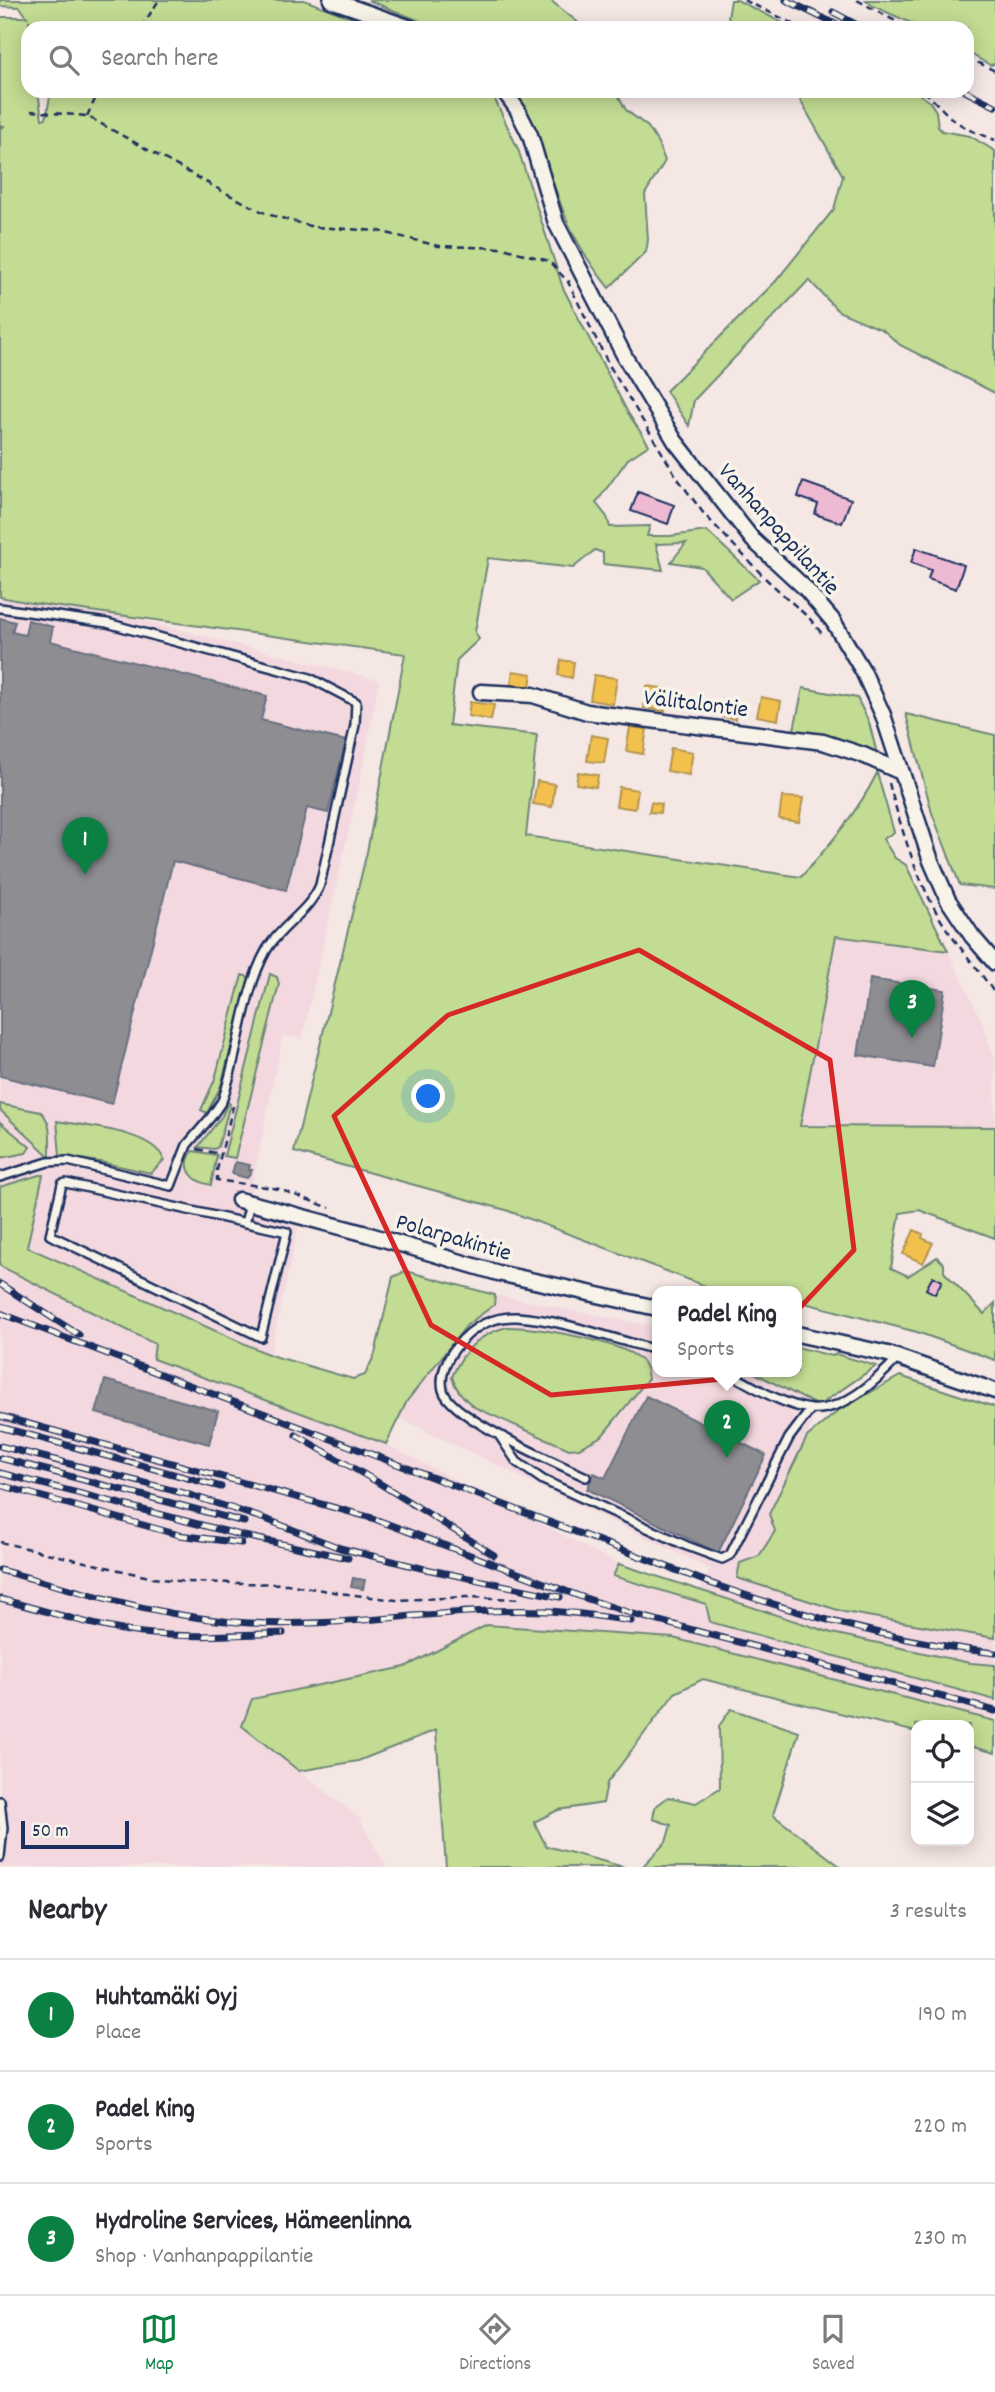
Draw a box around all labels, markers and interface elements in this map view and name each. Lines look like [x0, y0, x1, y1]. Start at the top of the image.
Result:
search box [21, 21, 974, 98]
icon: search [45, 41, 83, 79]
text: Search here [101, 41, 219, 78]
street label: Vanhanpappilantie [709, 456, 847, 604]
street label: Välitalontie [641, 682, 750, 728]
pin: 1 [62, 817, 108, 875]
pin: 3 [889, 980, 935, 1038]
your location [411, 1079, 445, 1113]
street label: Polarpakintie [391, 1206, 515, 1272]
popup [652, 1286, 802, 1377]
text: Padel King [677, 1297, 777, 1334]
text: Sports [677, 1334, 735, 1367]
pin: 2 [704, 1400, 750, 1458]
map controls [911, 1720, 974, 1846]
button: locate [911, 1720, 974, 1783]
button: layers [911, 1783, 974, 1846]
scale bar [21, 1818, 130, 1850]
text: 50 m [32, 1819, 69, 1846]
text: Nearby [28, 1891, 106, 1934]
text: 3 results [890, 1896, 967, 1929]
text: Huhtamäki Oyj [95, 1980, 238, 2017]
text: 1 [48, 1999, 54, 2032]
text: 190 m [918, 1999, 967, 2032]
text: Place [95, 2017, 141, 2050]
text: Padel King [95, 2092, 195, 2129]
text: 2 [46, 2111, 56, 2144]
text: 220 m [913, 2111, 967, 2144]
text: Sports [95, 2129, 153, 2162]
text: Hydroline Services, Hämeenlinna [95, 2204, 411, 2241]
text: 3 [46, 2223, 56, 2256]
text: 230 m [913, 2223, 967, 2256]
text: Shop · Vanhanpappilantie [95, 2241, 313, 2274]
tab: Map [140, 2310, 178, 2379]
tab: Directions [459, 2310, 531, 2379]
tab: Saved [812, 2310, 855, 2379]

